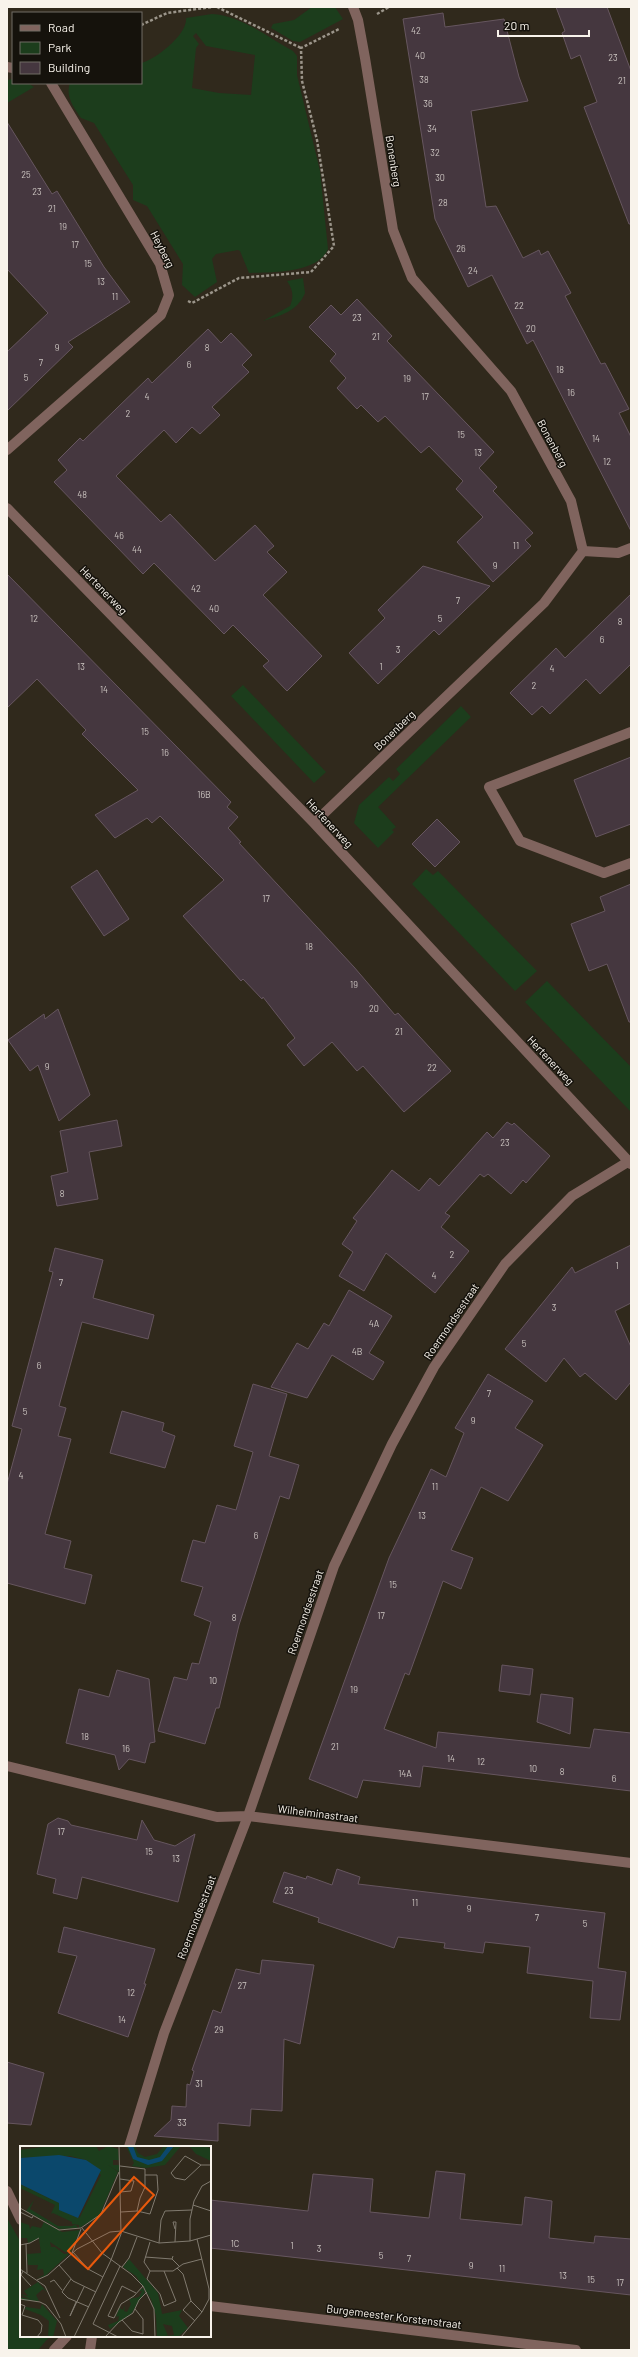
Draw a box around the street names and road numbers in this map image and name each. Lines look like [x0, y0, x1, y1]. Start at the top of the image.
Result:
street label: Bonenberg [384, 134, 405, 188]
street label: Heyberg [148, 228, 178, 270]
street label: Bonenberg [535, 417, 571, 469]
street label: Hertenerweg [78, 563, 130, 617]
street label: Bonenberg [371, 707, 417, 753]
street label: Hertenerweg [304, 796, 356, 850]
street label: Hertenerweg [525, 1033, 577, 1087]
street label: Roermondsestraat [421, 1280, 481, 1362]
street label: Roermondsestraat [284, 1568, 326, 1656]
street label: Wilhelminastraat [277, 1802, 359, 1824]
street label: Roermondsestraat [174, 1873, 218, 1961]
street label: Burgemeester Korstenstraat [326, 2301, 462, 2331]

